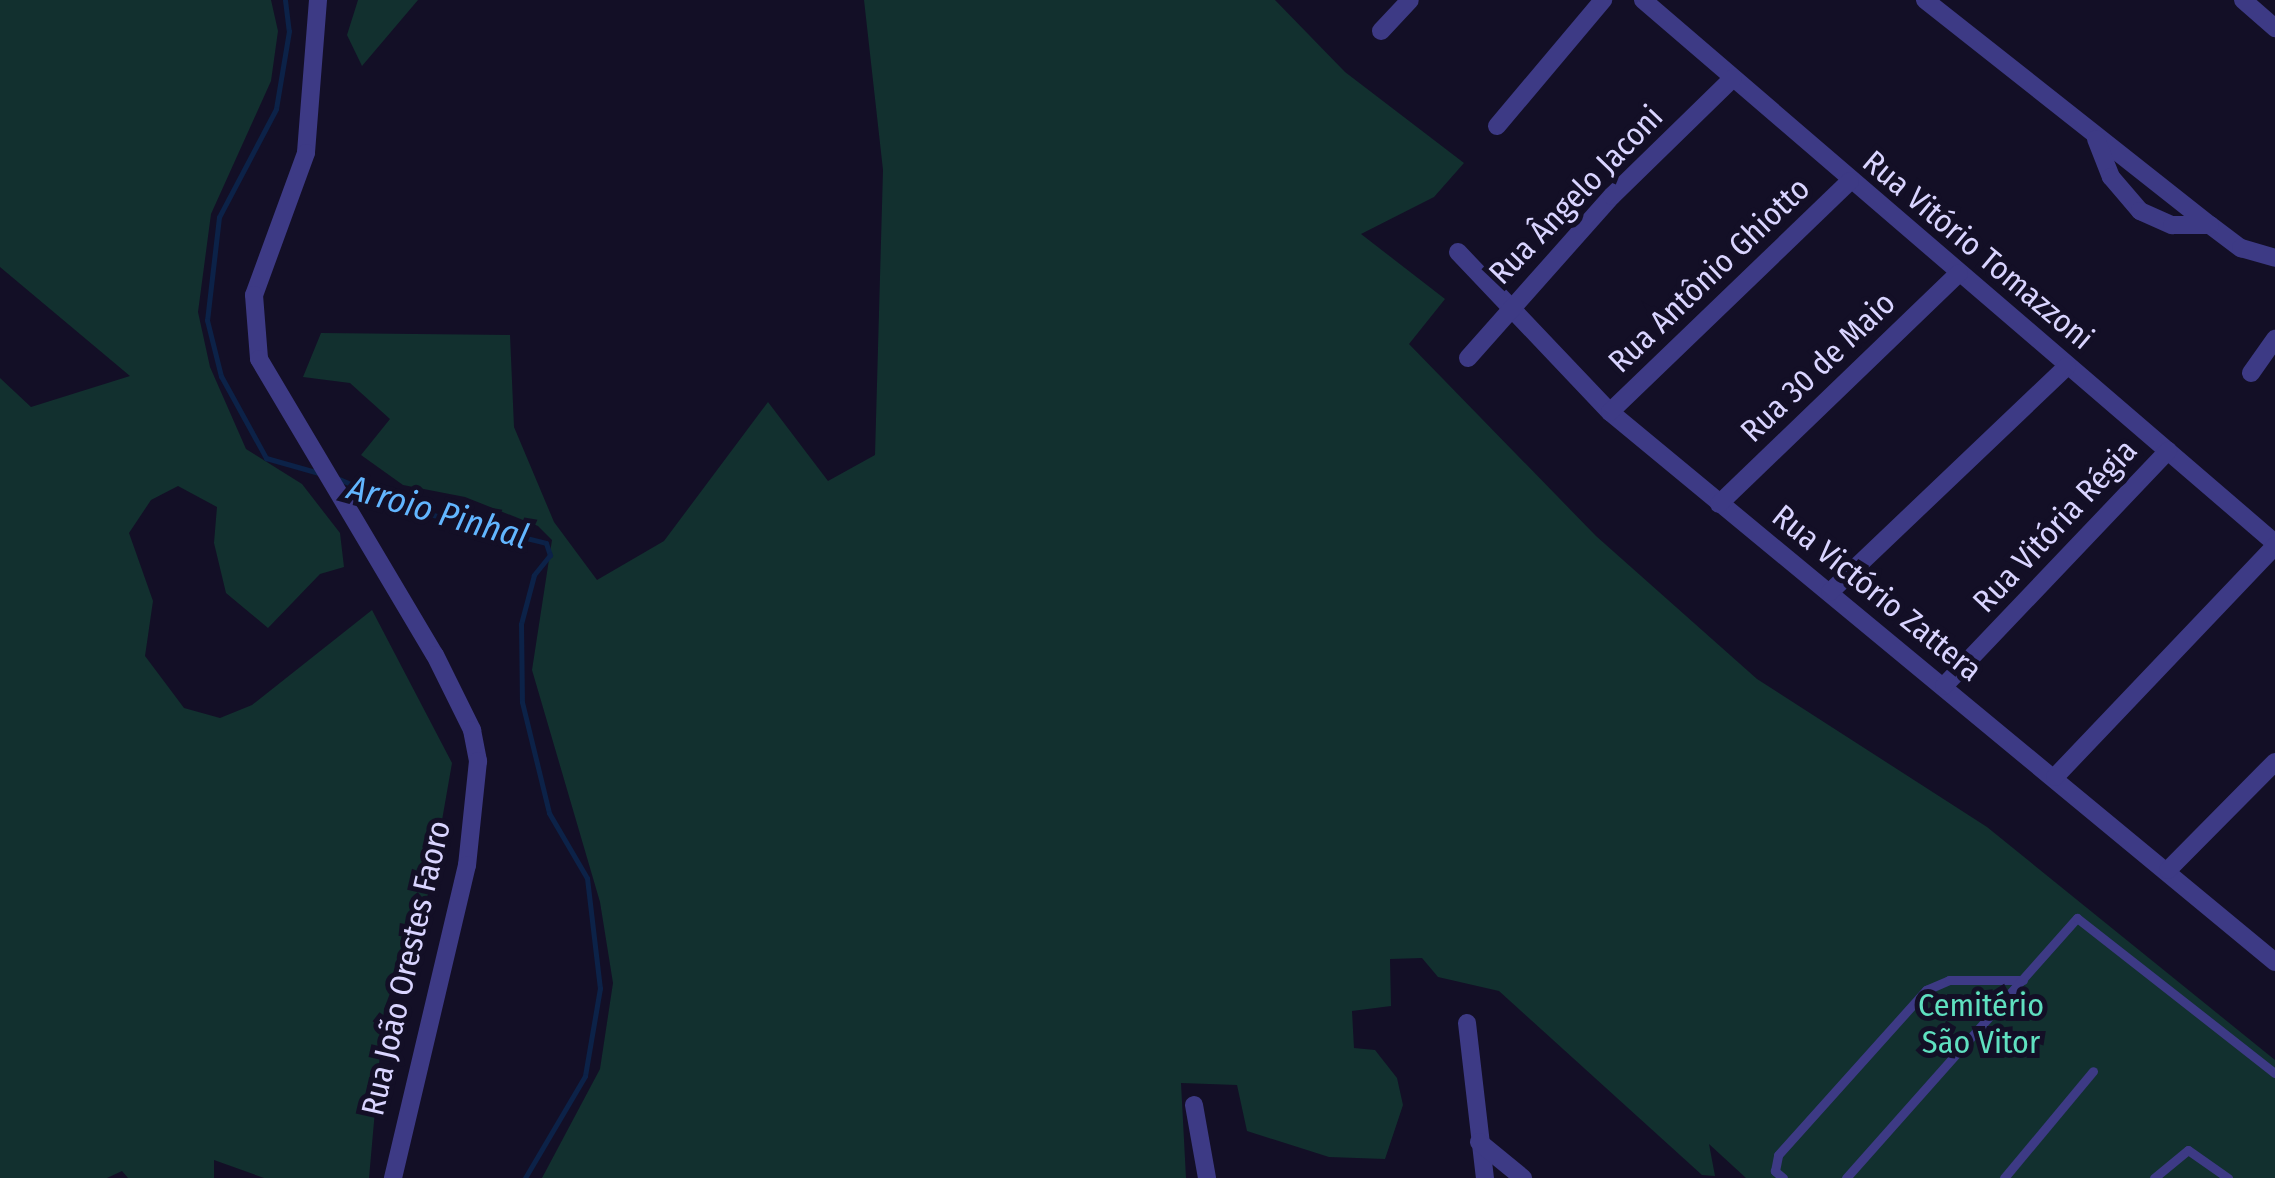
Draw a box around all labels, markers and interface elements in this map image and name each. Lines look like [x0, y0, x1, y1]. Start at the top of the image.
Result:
street label: Rua Ângelo Jaconi [1481, 98, 1671, 292]
street label: Rua Vitório Tomazzoni [1855, 142, 2101, 358]
street label: Rua Antônio Ghiotto [1601, 169, 1817, 381]
street label: Rua 30 de Maio [1733, 284, 1903, 450]
street label: Rua Vitória Régia [1965, 432, 2145, 620]
water label: Arroio Pinhal [343, 466, 533, 558]
street label: Rua Victório Zattera [1765, 497, 1989, 689]
street label: Rua João Orestes Faoro [353, 817, 459, 1119]
park label: Cemitério São Vitor [1918, 987, 2044, 1062]

